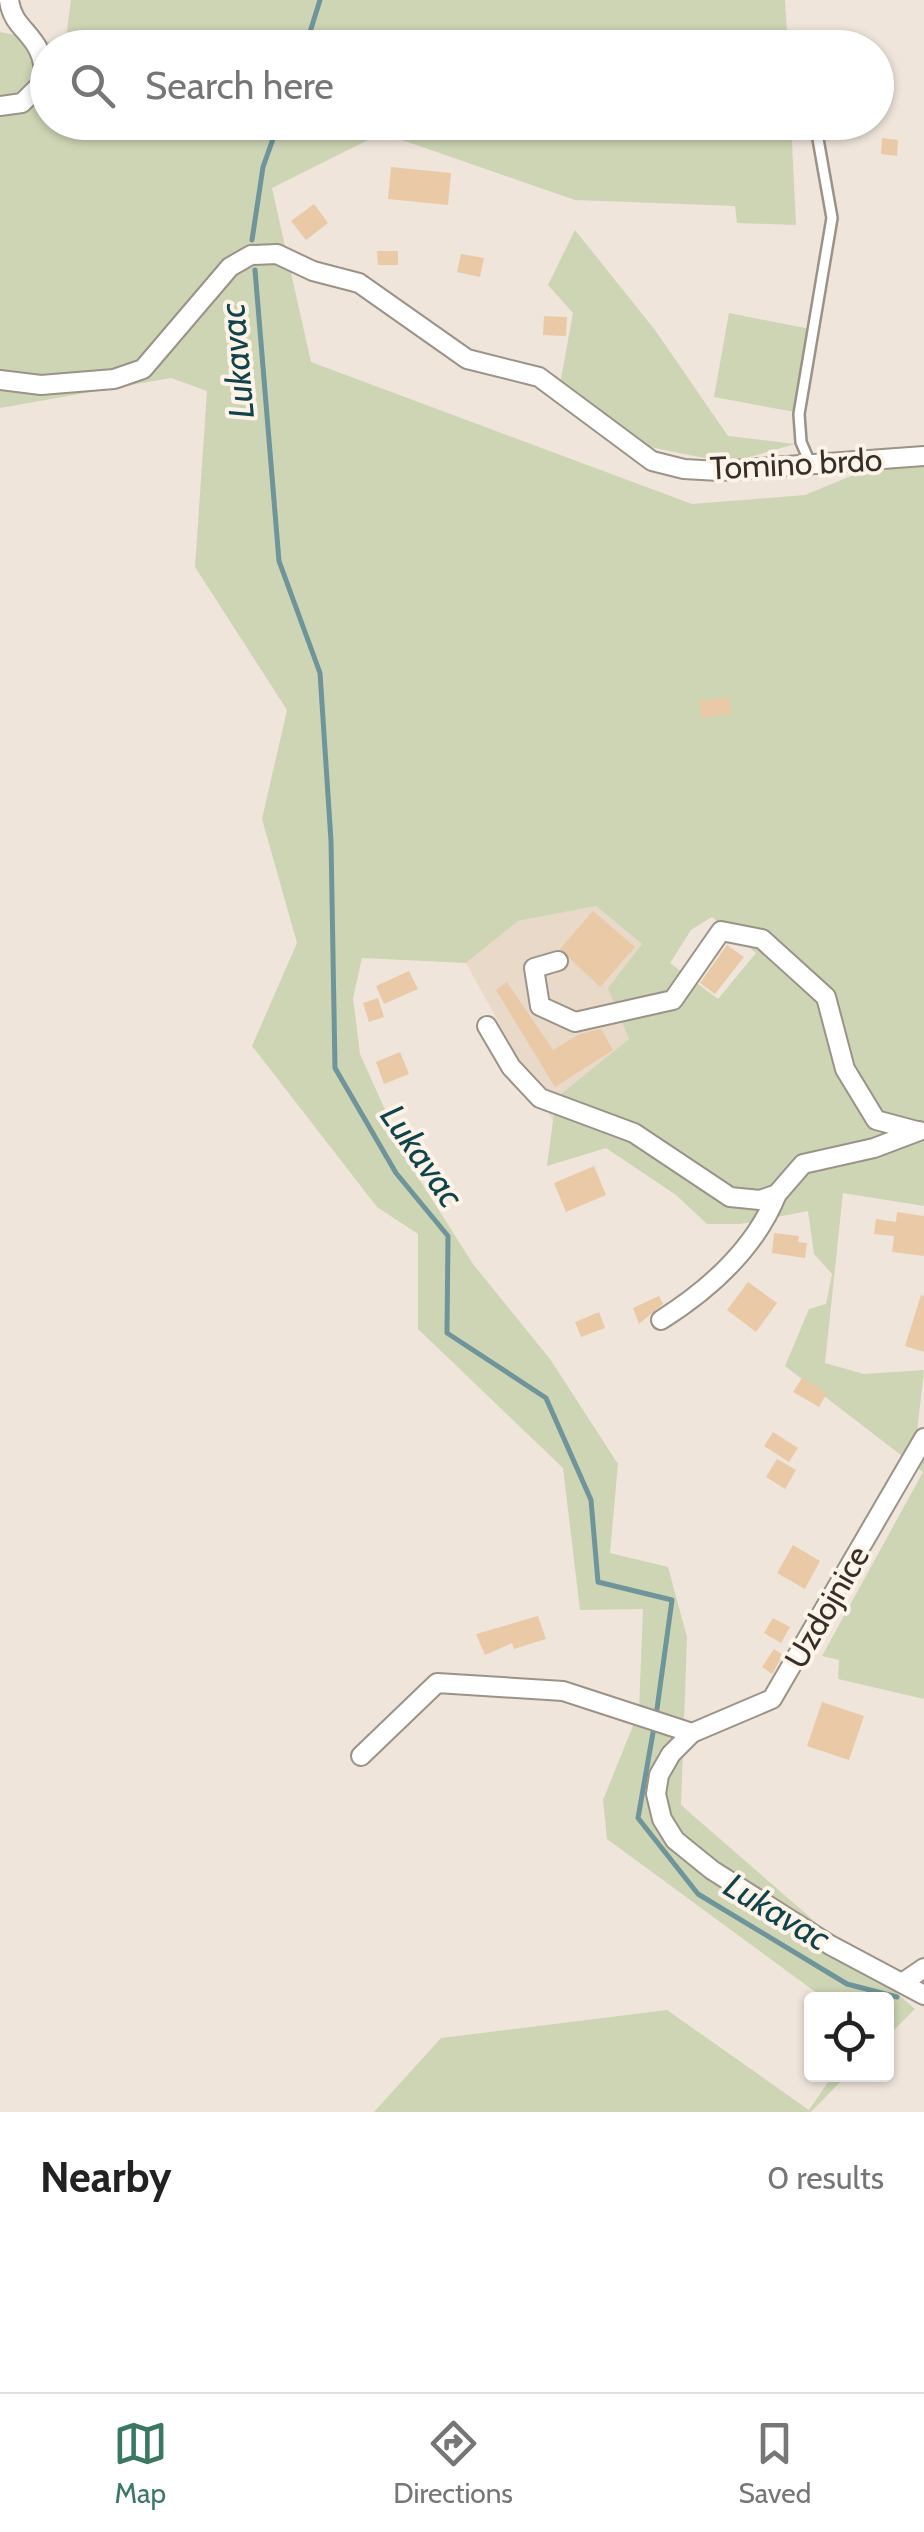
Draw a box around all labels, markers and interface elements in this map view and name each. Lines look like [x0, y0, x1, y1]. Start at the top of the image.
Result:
search box [30, 30, 894, 140]
icon: search [65, 58, 120, 113]
text: Search here [145, 62, 334, 109]
water label: Lukavac [210, 301, 263, 420]
street label: Tomino brdo [709, 440, 883, 487]
water label: Lukavac [372, 1096, 473, 1216]
street label: Uzdojnice [776, 1539, 877, 1675]
water label: Lukavac [717, 1863, 838, 1960]
map controls [804, 1992, 894, 2082]
button: locate [804, 1992, 894, 2082]
text: Nearby [40, 2151, 172, 2203]
text: 0 results [767, 2158, 884, 2197]
tab: Map [113, 2416, 168, 2510]
tab: Directions [393, 2416, 513, 2510]
tab: Saved [739, 2416, 811, 2510]

